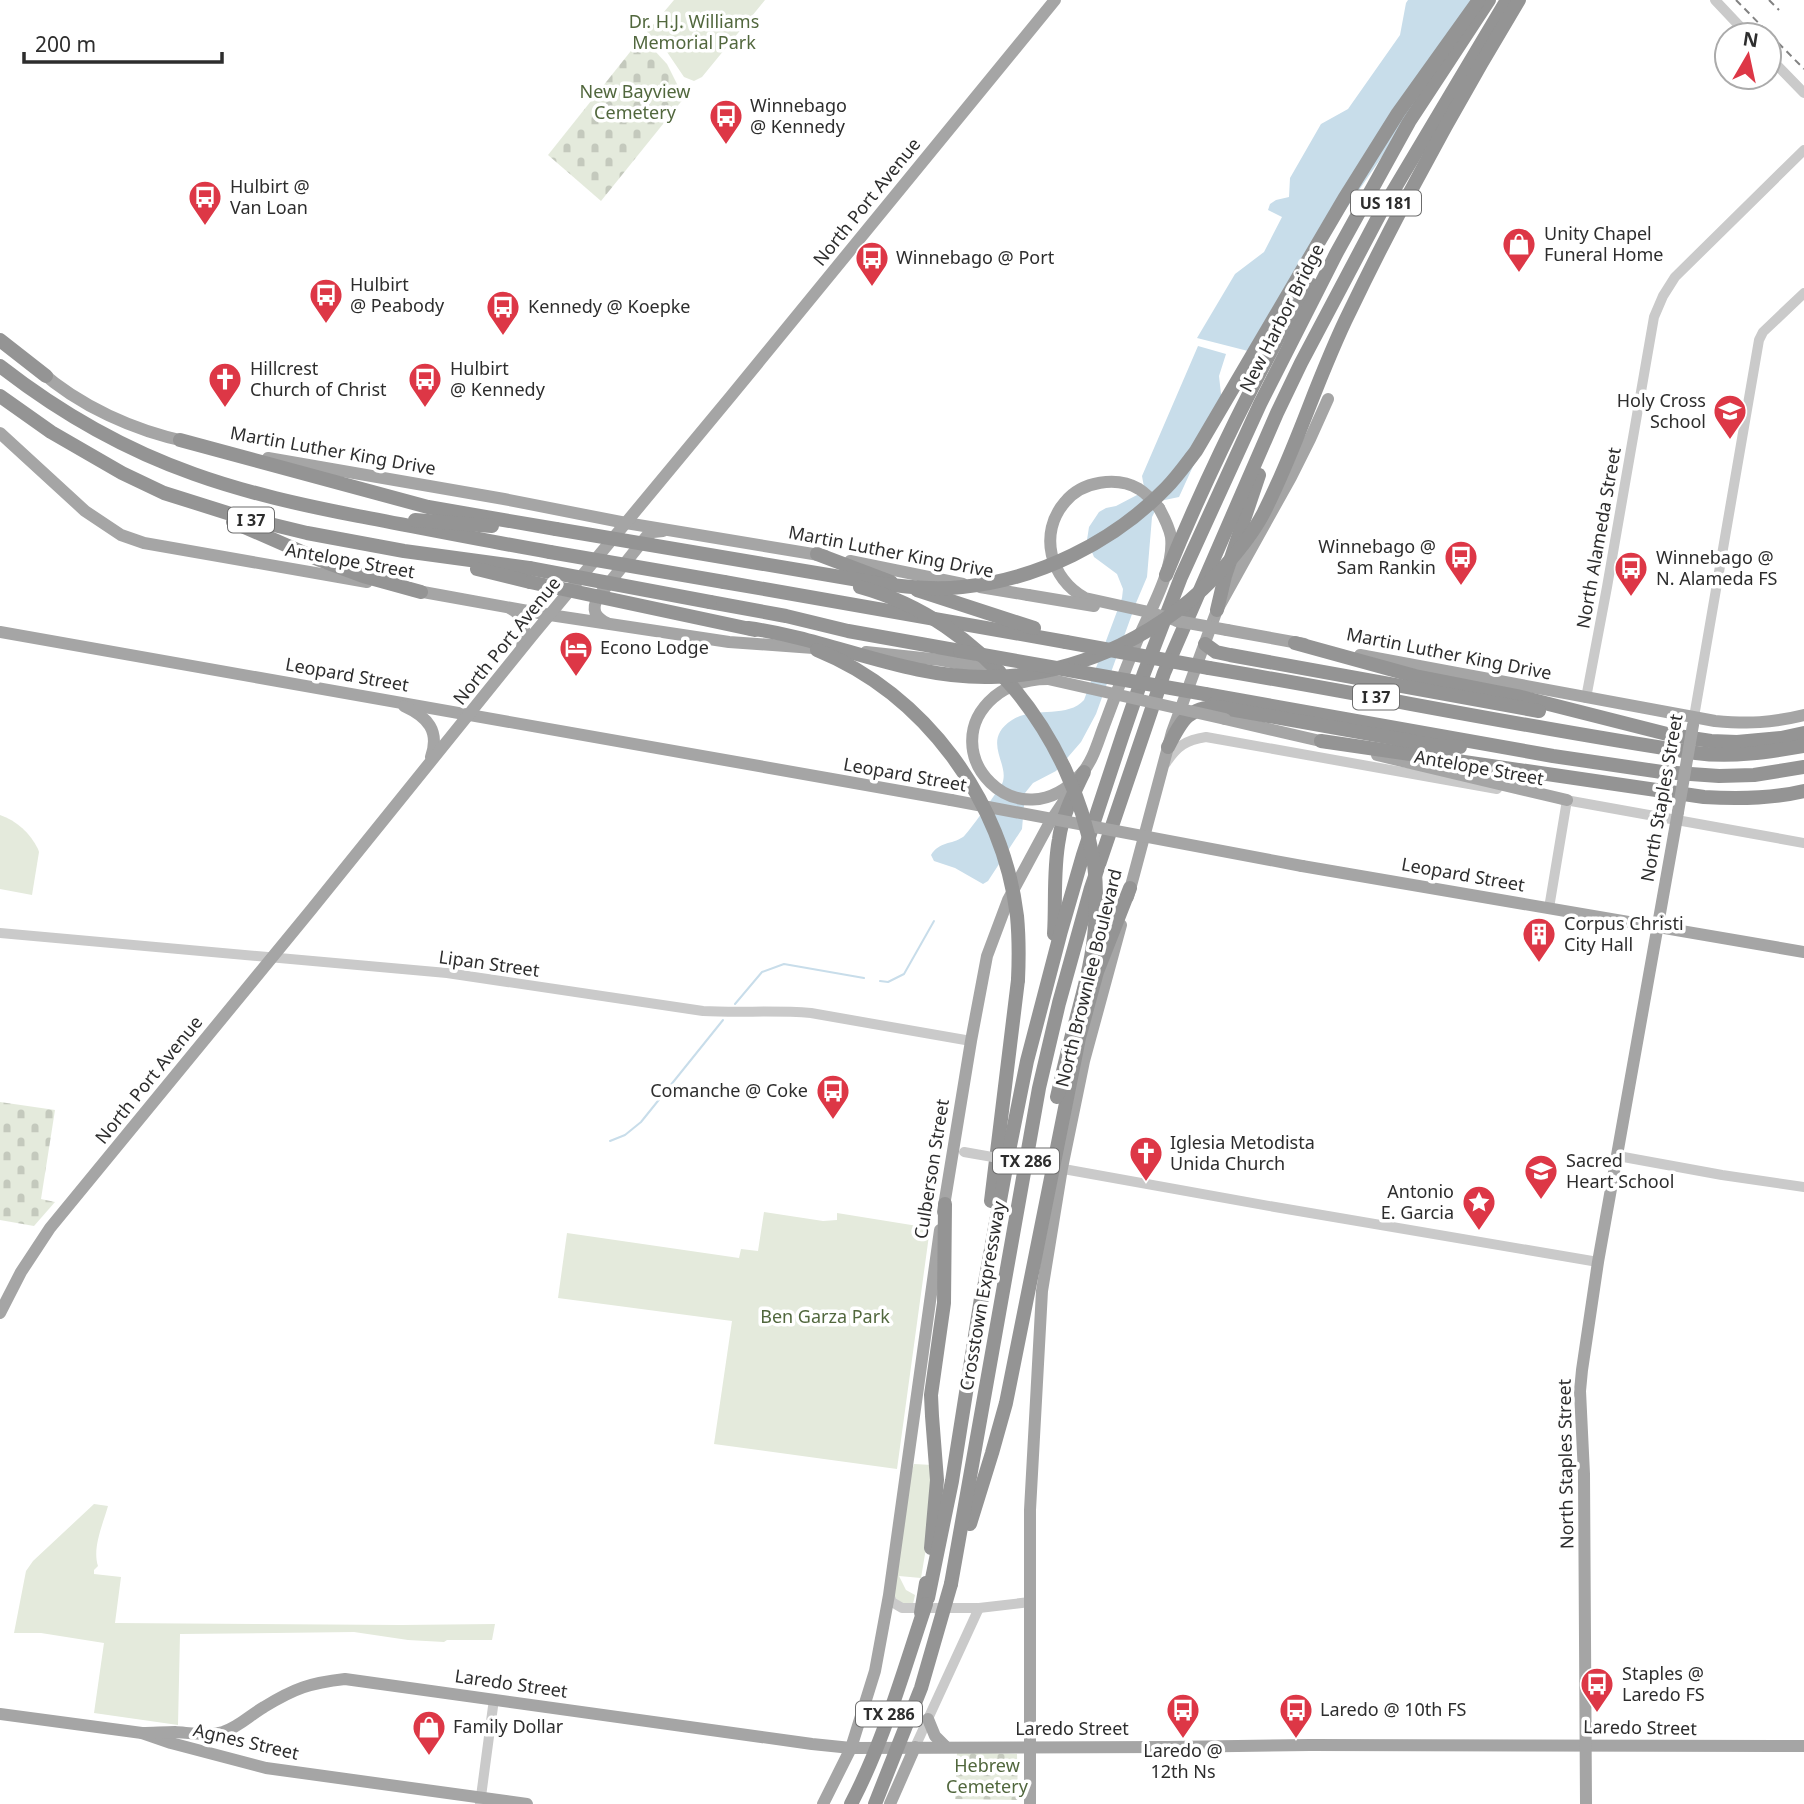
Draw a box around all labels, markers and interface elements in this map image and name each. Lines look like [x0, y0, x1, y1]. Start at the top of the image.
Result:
park label: Dr. H.J. Williams Memorial Park [629, 9, 759, 54]
scale bar [24, 21, 222, 65]
north arrow [1713, 21, 1783, 91]
text: N [1741, 25, 1760, 53]
text: 200 m [35, 30, 96, 58]
park label: New Bayview Cemetery [579, 79, 691, 124]
place label: Winnebago @ Kennedy [750, 93, 847, 138]
bus stop icon: Winnebago @ Kennedy [707, 97, 745, 146]
street label: North Port Avenue [807, 132, 925, 270]
place label: Hulbirt @ Van Loan [230, 174, 310, 219]
bus stop icon: Hulbirt @ Van Loan [186, 178, 224, 227]
road number: US 181 [1351, 190, 1421, 216]
place label: Unity Chapel Funeral Home [1544, 221, 1663, 266]
shop icon: Unity Chapel Funeral Home [1500, 225, 1538, 274]
bus stop icon: Winnebago @ Port [853, 239, 891, 288]
street label: New Harbor Bridge [1233, 239, 1329, 396]
place label: Winnebago @ Port [896, 245, 1055, 269]
place label: Hulbirt @ Peabody [350, 272, 445, 317]
bus stop icon: Hulbirt @ Peabody [307, 276, 345, 325]
bus stop icon: Kennedy @ Koepke [484, 288, 522, 337]
place label: Kennedy @ Koepke [528, 294, 691, 318]
place label: Hillcrest Church of Christ [250, 356, 387, 401]
place label: Hulbirt @ Kennedy [450, 356, 546, 401]
church icon: Hillcrest Church of Christ [206, 360, 244, 409]
bus stop icon: Hulbirt @ Kennedy [406, 360, 444, 409]
place label: Holy Cross School [1617, 388, 1706, 433]
school or university icon: Holy Cross School [1711, 392, 1749, 441]
street label: Martin Luther King Drive [228, 420, 438, 480]
street label: North Alameda Street [1570, 445, 1626, 630]
road number: I 37 [228, 508, 274, 533]
street label: Martin Luther King Drive [787, 519, 996, 583]
place label: Winnebago @ Sam Rankin [1318, 534, 1436, 579]
street label: Antelope Street [284, 537, 417, 583]
bus stop icon: Winnebago @ Sam Rankin [1442, 538, 1480, 587]
place label: Winnebago @ N. Alameda FS [1656, 545, 1778, 590]
bus stop icon: Winnebago @ N. Alameda FS [1612, 549, 1650, 598]
street label: North Port Avenue [447, 571, 565, 709]
street label: Martin Luther King Drive [1345, 621, 1554, 685]
hotel icon: Econo Lodge [557, 629, 595, 678]
place label: Econo Lodge [600, 635, 709, 659]
street label: Leopard Street [284, 651, 411, 697]
road number: I 37 [1353, 684, 1399, 710]
street label: North Staples Street [1634, 711, 1688, 884]
street label: Antelope Street [1413, 744, 1546, 790]
street label: Leopard Street [842, 751, 969, 797]
street label: Leopard Street [1400, 851, 1527, 897]
street label: North Brownlee Boulevard [1049, 866, 1127, 1089]
place label: Corpus Christi City Hall [1564, 911, 1684, 956]
building icon: Corpus Christi City Hall [1520, 915, 1558, 964]
street label: Lipan Street [437, 944, 541, 982]
street label: North Port Avenue [89, 1010, 207, 1148]
bus stop icon: Comanche @ Coke [814, 1072, 852, 1121]
place label: Comanche @ Coke [650, 1078, 808, 1102]
street label: Culberson Street [908, 1097, 954, 1241]
place label: Iglesia Metodista Unida Church [1170, 1130, 1315, 1175]
church icon: Iglesia Metodista Unida Church [1127, 1134, 1165, 1183]
road number: TX 286 [993, 1148, 1059, 1174]
place label: Sacred Heart School [1566, 1148, 1674, 1193]
school or university icon: Sacred Heart School [1522, 1152, 1560, 1201]
place label: Antonio E. Garcia [1381, 1179, 1454, 1224]
place icon: Antonio E. Garcia [1460, 1183, 1498, 1232]
street label: Crosstown Expressway [954, 1198, 1011, 1392]
park label: Ben Garza Park [760, 1304, 890, 1328]
street label: North Staples Street [1552, 1378, 1578, 1549]
place label: Staples @ Laredo FS [1622, 1661, 1705, 1706]
street label: Laredo Street [453, 1663, 570, 1703]
bus stop icon: Staples @ Laredo FS [1578, 1665, 1616, 1714]
bus stop icon: Laredo @ 12th Ns [1164, 1691, 1202, 1740]
bus stop icon: Laredo @ 10th FS [1277, 1691, 1315, 1740]
place label: Laredo @ 10th FS [1320, 1697, 1466, 1721]
road number: TX 286 [856, 1702, 922, 1726]
shop icon: Family Dollar [410, 1708, 448, 1757]
place label: Family Dollar [453, 1714, 564, 1738]
street label: Laredo Street [1583, 1714, 1698, 1740]
street label: Laredo Street [1015, 1716, 1129, 1740]
street label: Agnes Street [191, 1717, 302, 1765]
place label: Laredo @ 12th Ns [1143, 1738, 1223, 1783]
park label: Hebrew Cemetery [946, 1753, 1029, 1798]

